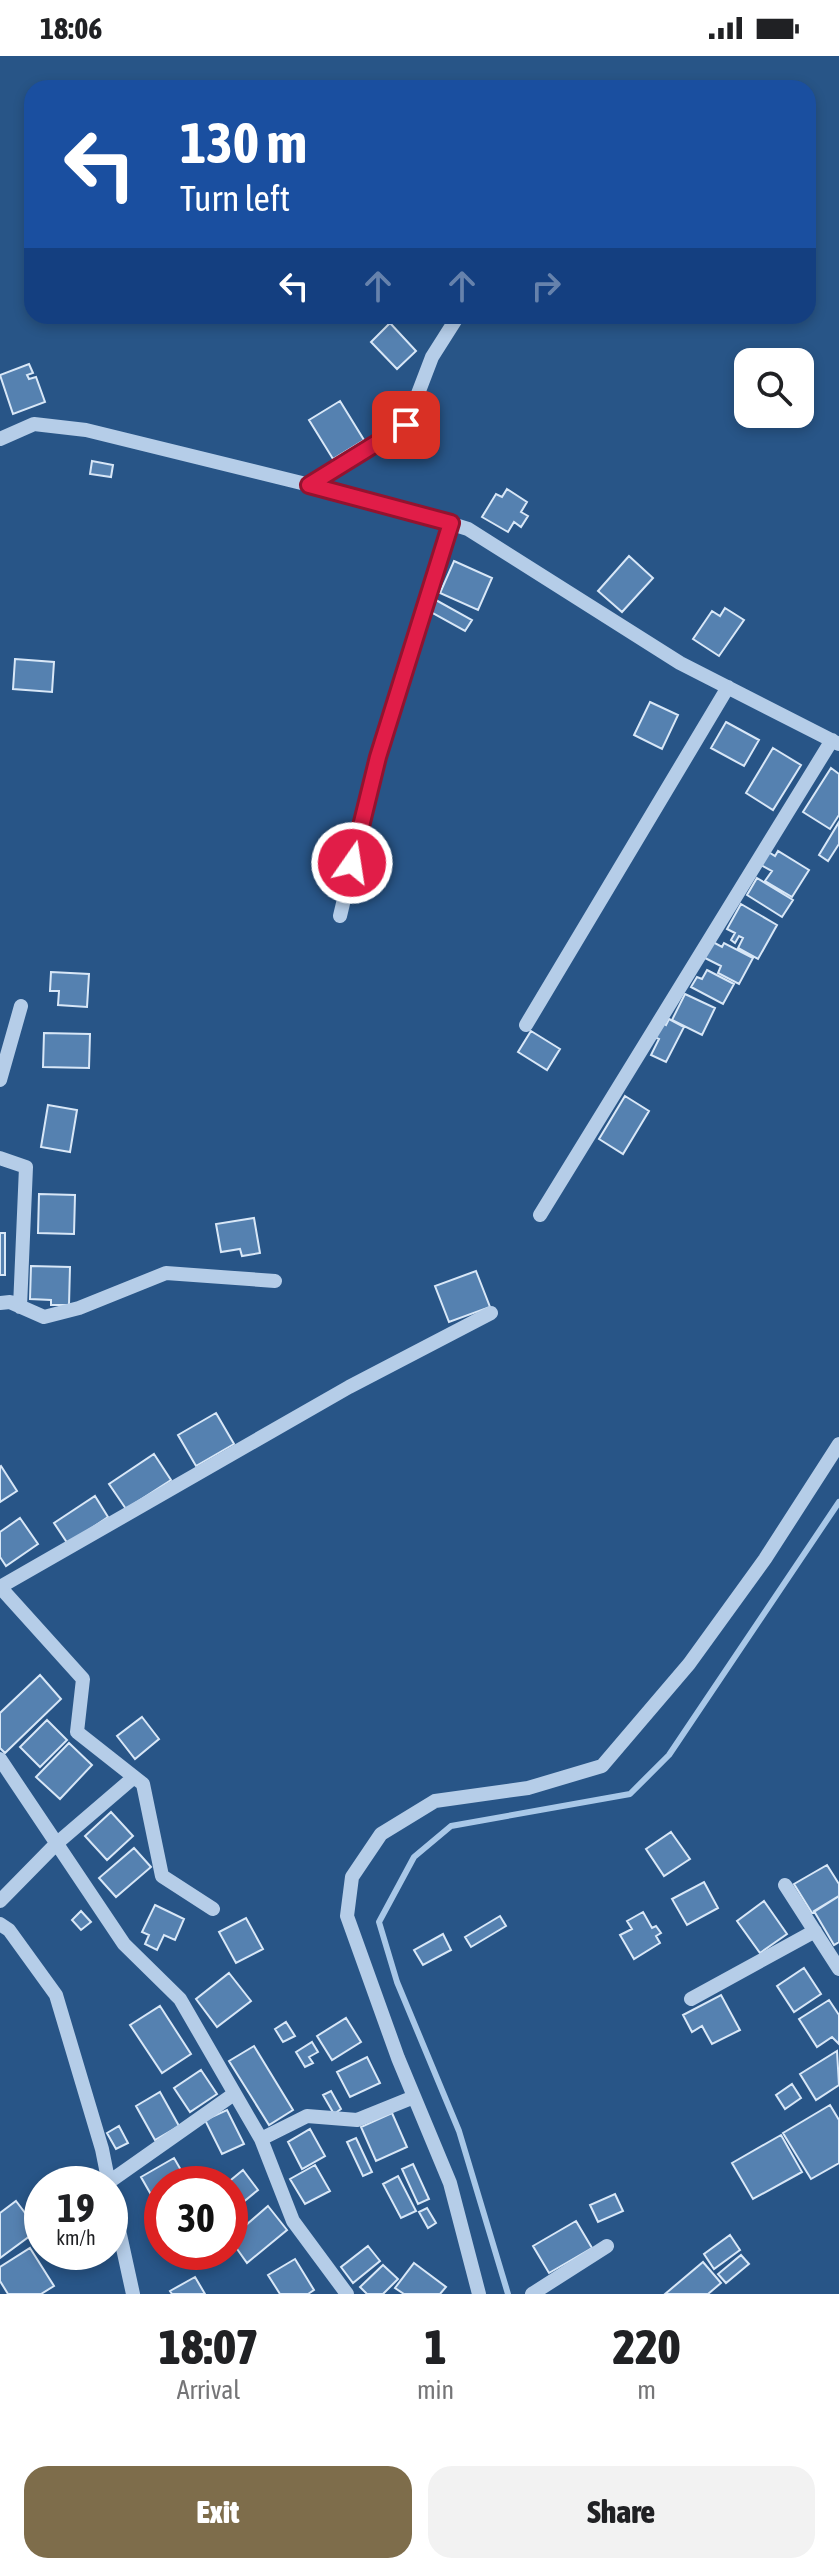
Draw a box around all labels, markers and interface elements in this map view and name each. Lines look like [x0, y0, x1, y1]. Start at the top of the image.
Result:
text: 18:06 [40, 11, 102, 45]
text: 130 m [180, 111, 307, 175]
icon: left [48, 112, 152, 216]
text: Turn left [180, 177, 290, 219]
icon: left [272, 264, 316, 308]
icon: ahead [356, 264, 400, 308]
icon: ahead [440, 264, 484, 308]
icon: right [524, 264, 568, 308]
map controls [734, 348, 814, 428]
button: search [734, 348, 814, 428]
pin [372, 391, 440, 459]
icon: arrive [384, 403, 428, 447]
position arrow [310, 821, 394, 905]
speed limit sign: 30 [144, 2166, 248, 2270]
text: 19 [57, 2185, 95, 2230]
text: km/h [56, 2226, 96, 2249]
text: 18:07 [159, 2319, 258, 2374]
text: 1 [424, 2319, 447, 2374]
text: 220 [613, 2319, 680, 2374]
text: Arrival [177, 2375, 240, 2405]
text: min [417, 2375, 454, 2405]
text: m [637, 2375, 656, 2405]
button: Exit [24, 2466, 412, 2558]
button: Share [428, 2466, 815, 2558]

